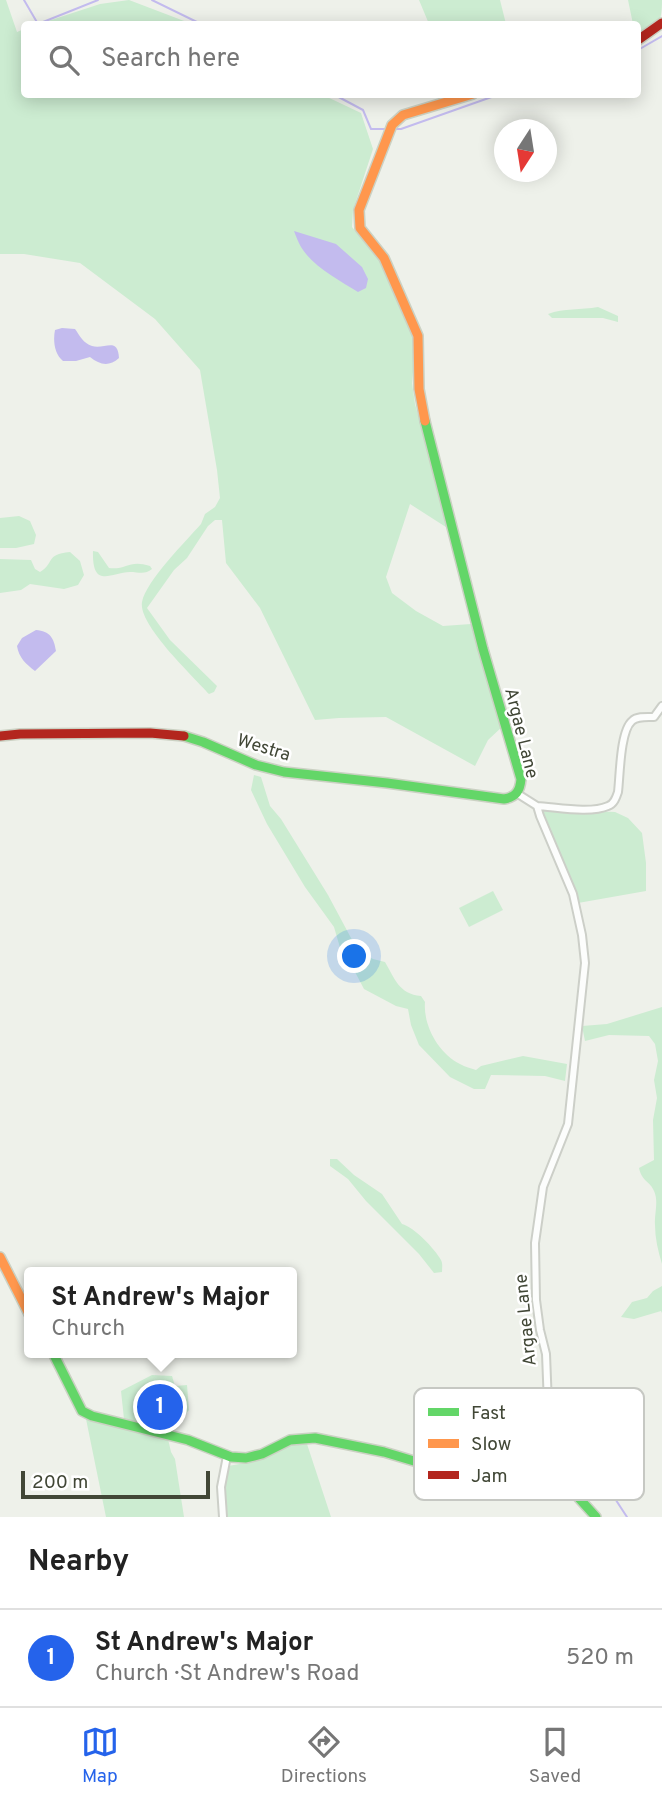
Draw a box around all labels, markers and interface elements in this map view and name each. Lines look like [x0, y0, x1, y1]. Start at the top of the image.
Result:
search box [21, 21, 641, 98]
icon: search [45, 41, 83, 79]
text: Search here [101, 43, 240, 76]
north arrow [494, 119, 557, 182]
street label: Argae Lane [498, 686, 543, 781]
street label: Westra [234, 729, 293, 767]
your location [337, 939, 371, 973]
popup [24, 1267, 297, 1358]
street label: Argae Lane [510, 1273, 543, 1367]
text: St Andrew's Major [51, 1282, 270, 1315]
text: Church [51, 1315, 125, 1344]
pin: 1 [137, 1381, 183, 1433]
legend [414, 1388, 644, 1500]
text: Fast [471, 1402, 506, 1426]
text: Slow [471, 1433, 511, 1457]
text: Jam [471, 1465, 508, 1489]
scale bar [21, 1468, 210, 1500]
text: 200 m [32, 1471, 88, 1495]
text: Nearby [28, 1544, 129, 1581]
text: St Andrew's Major [95, 1627, 313, 1660]
text: 1 [46, 1644, 56, 1673]
text: 520 m [566, 1644, 634, 1673]
text: Church · St Andrew's Road [95, 1660, 359, 1689]
tab: Map [81, 1723, 119, 1789]
tab: Directions [281, 1723, 367, 1789]
tab: Saved [529, 1723, 581, 1789]

